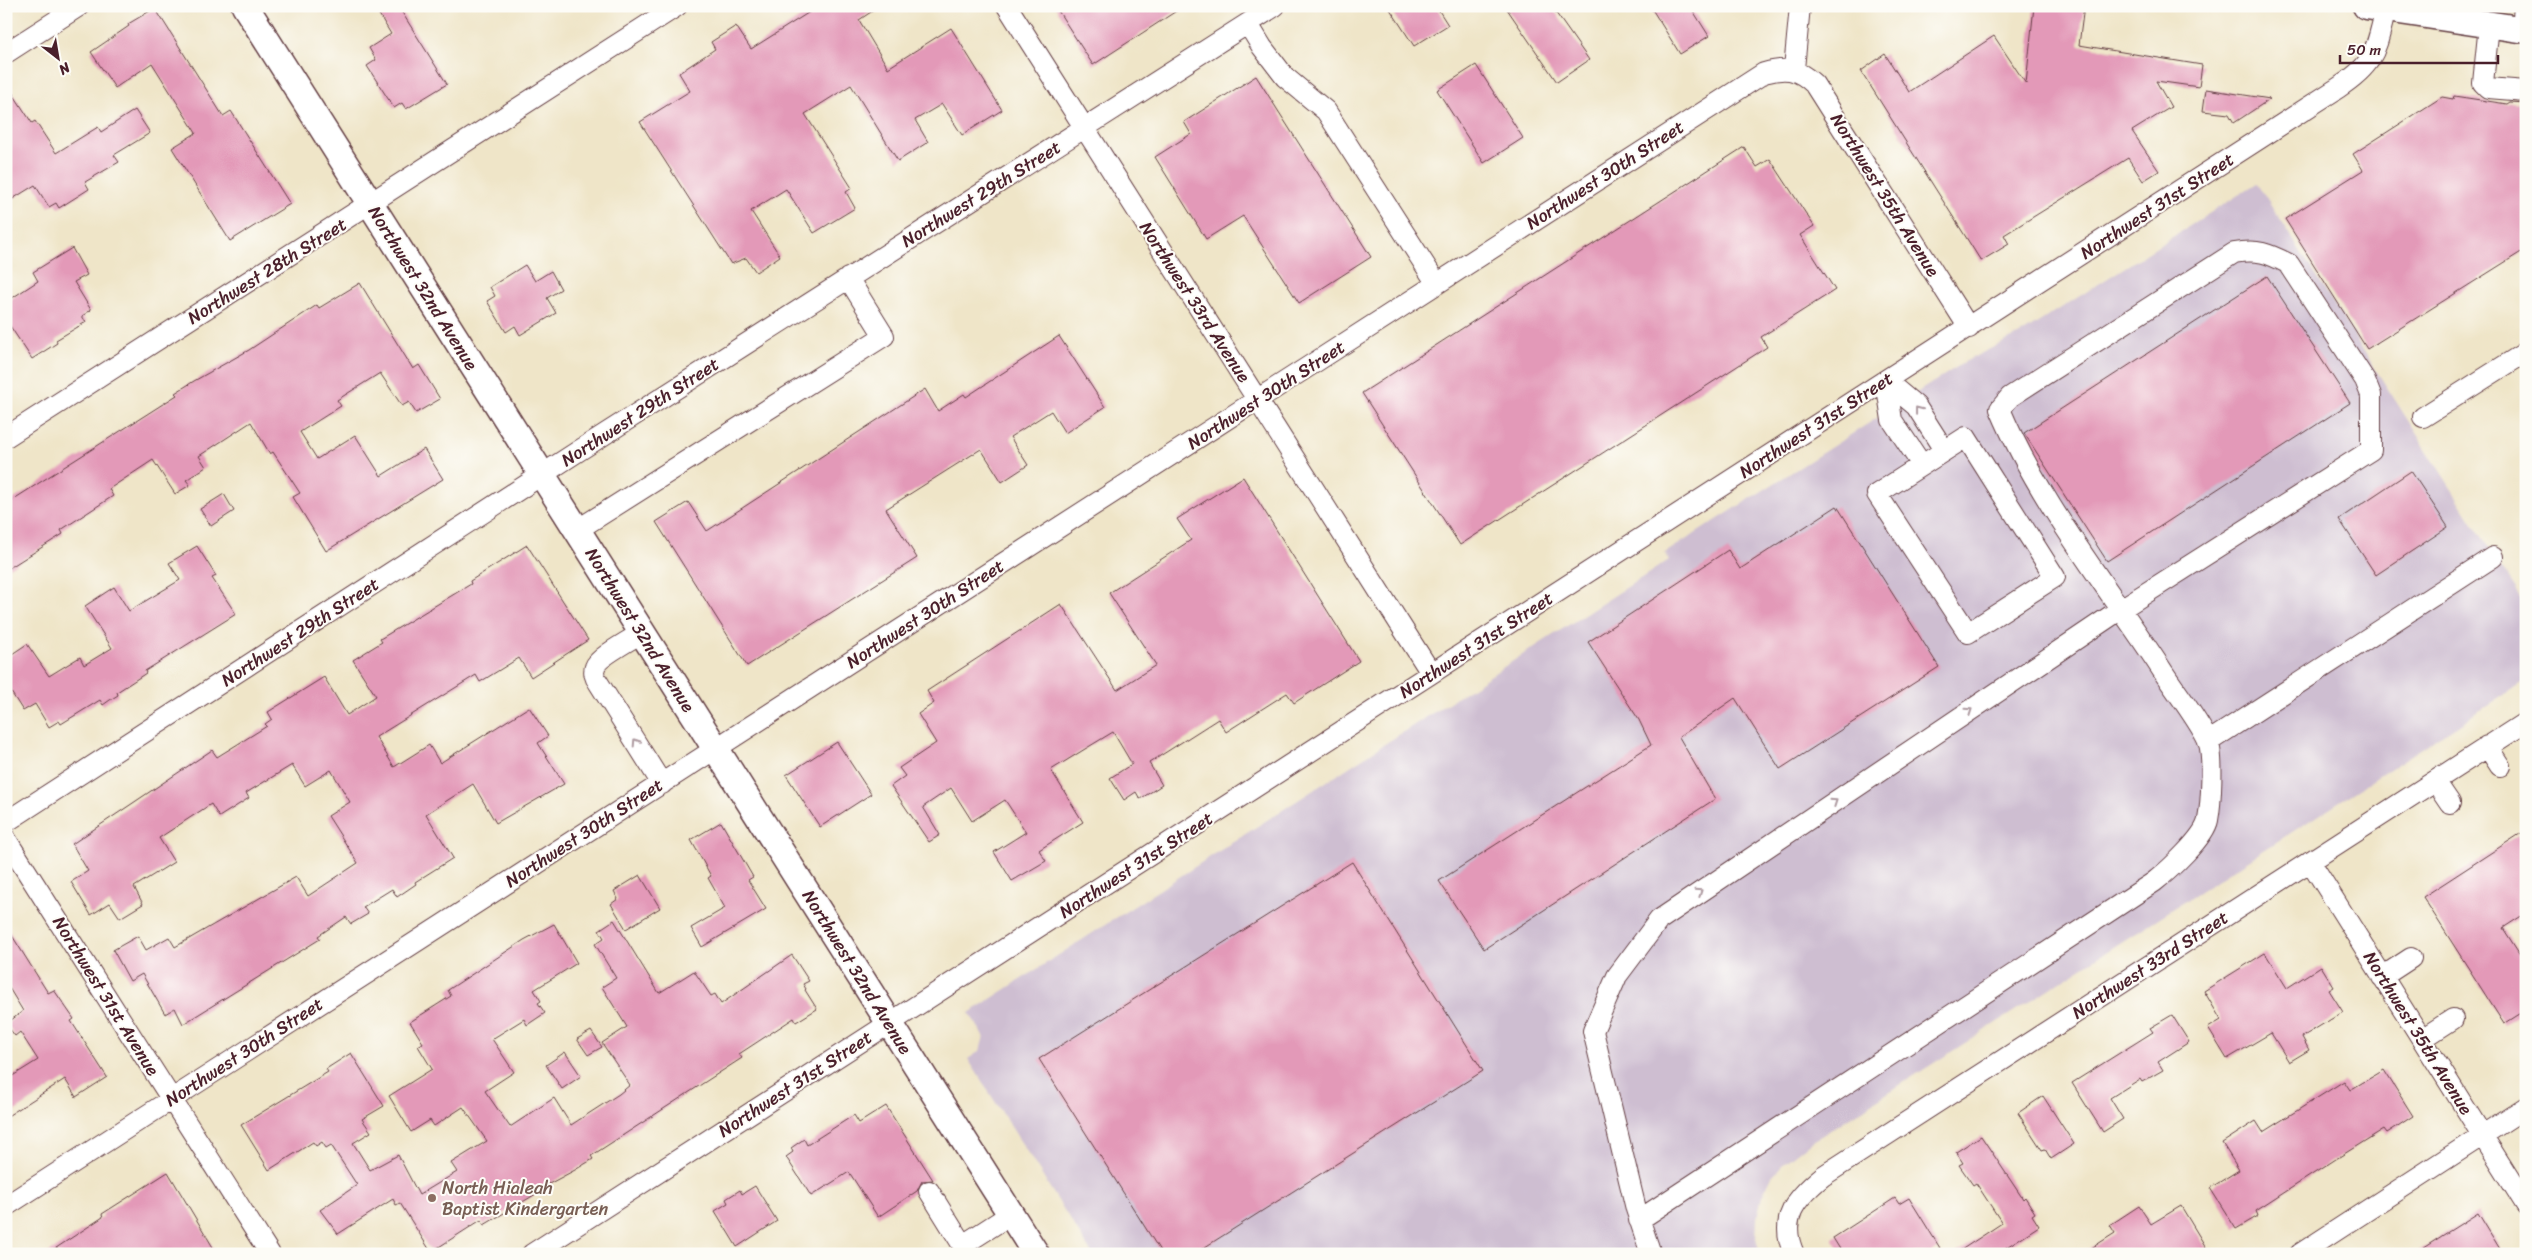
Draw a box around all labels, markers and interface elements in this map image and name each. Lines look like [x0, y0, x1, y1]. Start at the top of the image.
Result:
north arrow [32, 32, 82, 82]
scale bar [2340, 32, 2497, 64]
text: 50 m [2347, 37, 2382, 63]
text: N [54, 55, 76, 82]
street label: Northwest 35th Avenue [1821, 107, 1949, 284]
street label: Northwest 30th Street [1519, 111, 1691, 238]
street label: Northwest 29th Street [895, 132, 1068, 256]
street label: Northwest 31st Street [2073, 144, 2241, 268]
street label: Northwest 32nd Avenue [359, 199, 487, 377]
street label: Northwest 28th Street [181, 209, 353, 333]
street label: Northwest 33rd Avenue [1131, 215, 1260, 389]
street label: Northwest 30th Street [1180, 331, 1352, 458]
street label: Northwest 29th Street [554, 348, 726, 476]
street label: Northwest 31st Street [1732, 363, 1900, 487]
one-way arrow [1915, 407, 1923, 416]
street label: Northwest 32nd Avenue [576, 541, 704, 719]
street label: Northwest 30th Street [839, 550, 1011, 677]
street label: Northwest 29th Street [214, 568, 386, 696]
street label: Northwest 31st Street [1392, 583, 1560, 707]
one-way arrow [1963, 708, 1972, 717]
one-way arrow [633, 739, 642, 748]
street label: Northwest 30th Street [498, 769, 670, 896]
one-way arrow [1828, 799, 1838, 808]
street label: Northwest 31st Street [1052, 803, 1220, 927]
street label: Northwest 32nd Avenue [793, 883, 921, 1061]
one-way arrow [1694, 889, 1703, 899]
street label: Northwest 33rd Street [2065, 902, 2235, 1028]
street label: Northwest 31st Avenue [44, 909, 169, 1083]
street label: Northwest 35th Avenue [2354, 945, 2482, 1122]
street label: Northwest 30th Street [158, 988, 330, 1115]
street label: Northwest 31st Street [711, 1022, 879, 1146]
place label: North Hialeah Baptist Kindergarten [442, 1172, 608, 1225]
marker: North Hialeah Baptist Kindergarten [426, 1192, 438, 1204]

